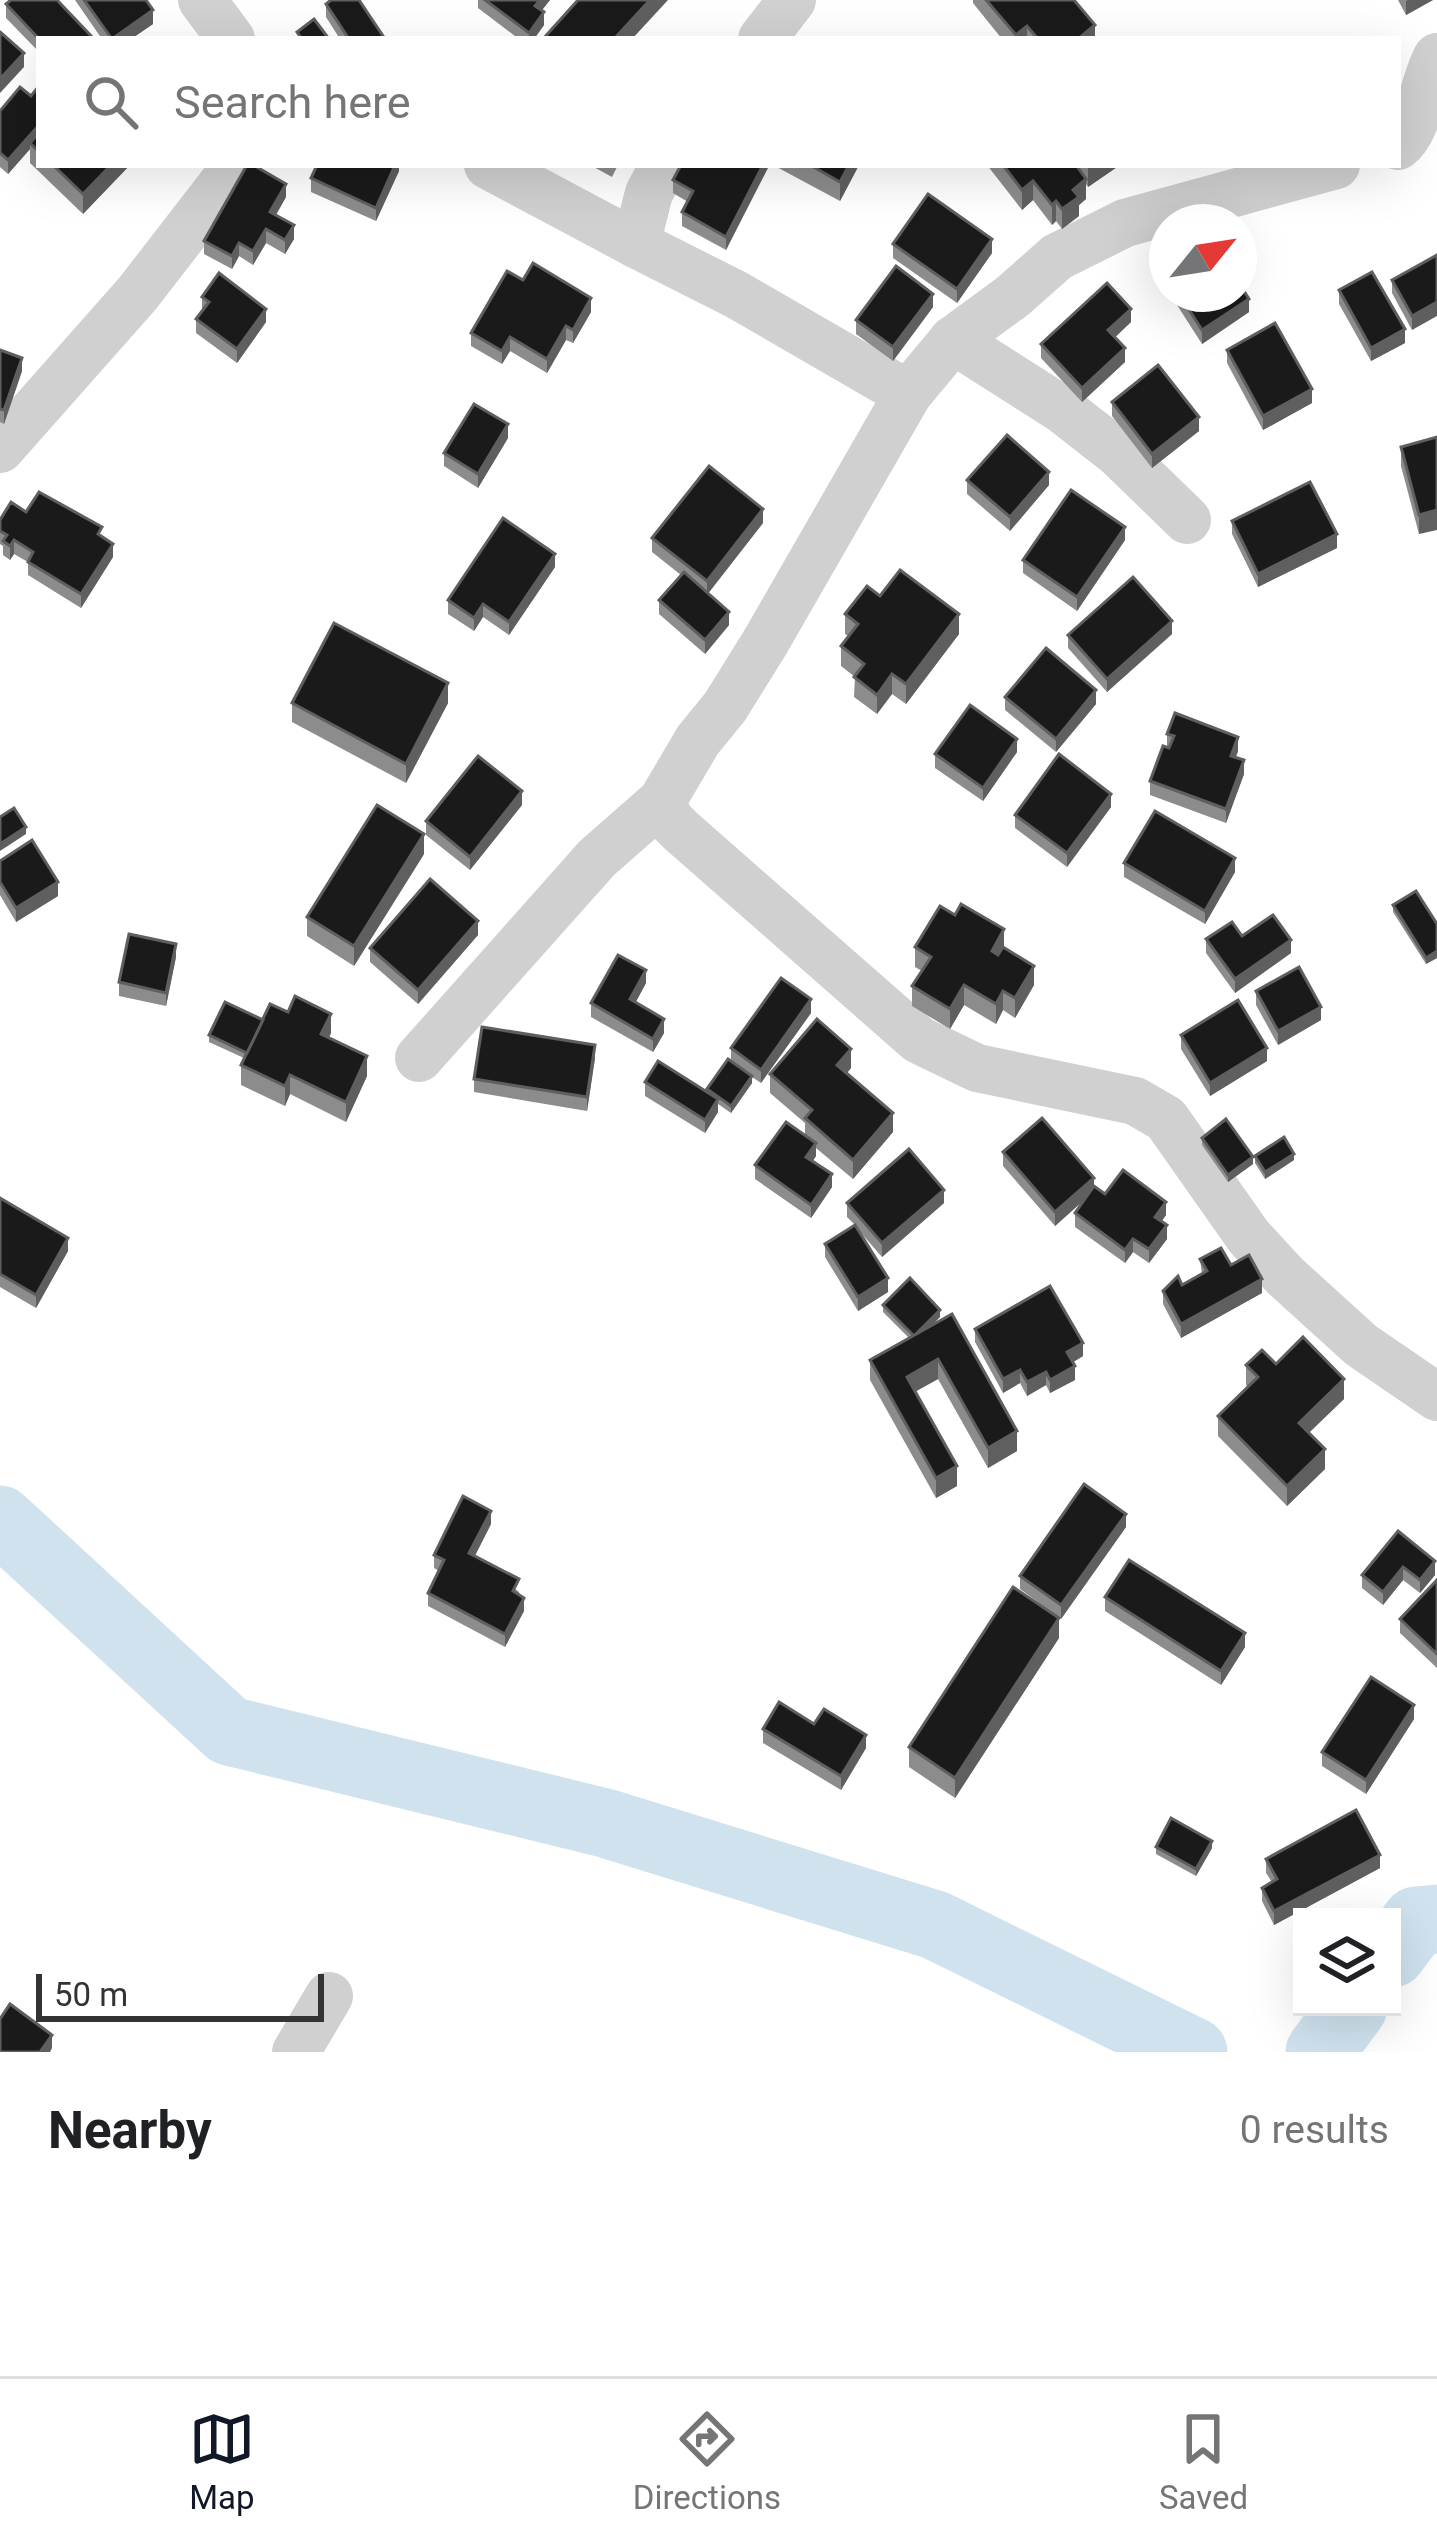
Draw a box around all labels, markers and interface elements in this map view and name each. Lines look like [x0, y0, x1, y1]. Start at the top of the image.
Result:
search box [36, 36, 1401, 168]
icon: search [78, 69, 144, 135]
text: Search here [174, 76, 411, 129]
north arrow [1149, 204, 1257, 312]
map controls [1293, 1908, 1401, 2016]
button: layers [1293, 1908, 1401, 2016]
scale bar [36, 1968, 324, 2021]
text: 50 m [54, 1975, 128, 2014]
text: Nearby [48, 2101, 212, 2160]
text: 0 results [1240, 2107, 1389, 2153]
tab: Map [189, 2406, 255, 2517]
tab: Directions [633, 2406, 781, 2517]
tab: Saved [1159, 2406, 1248, 2517]

